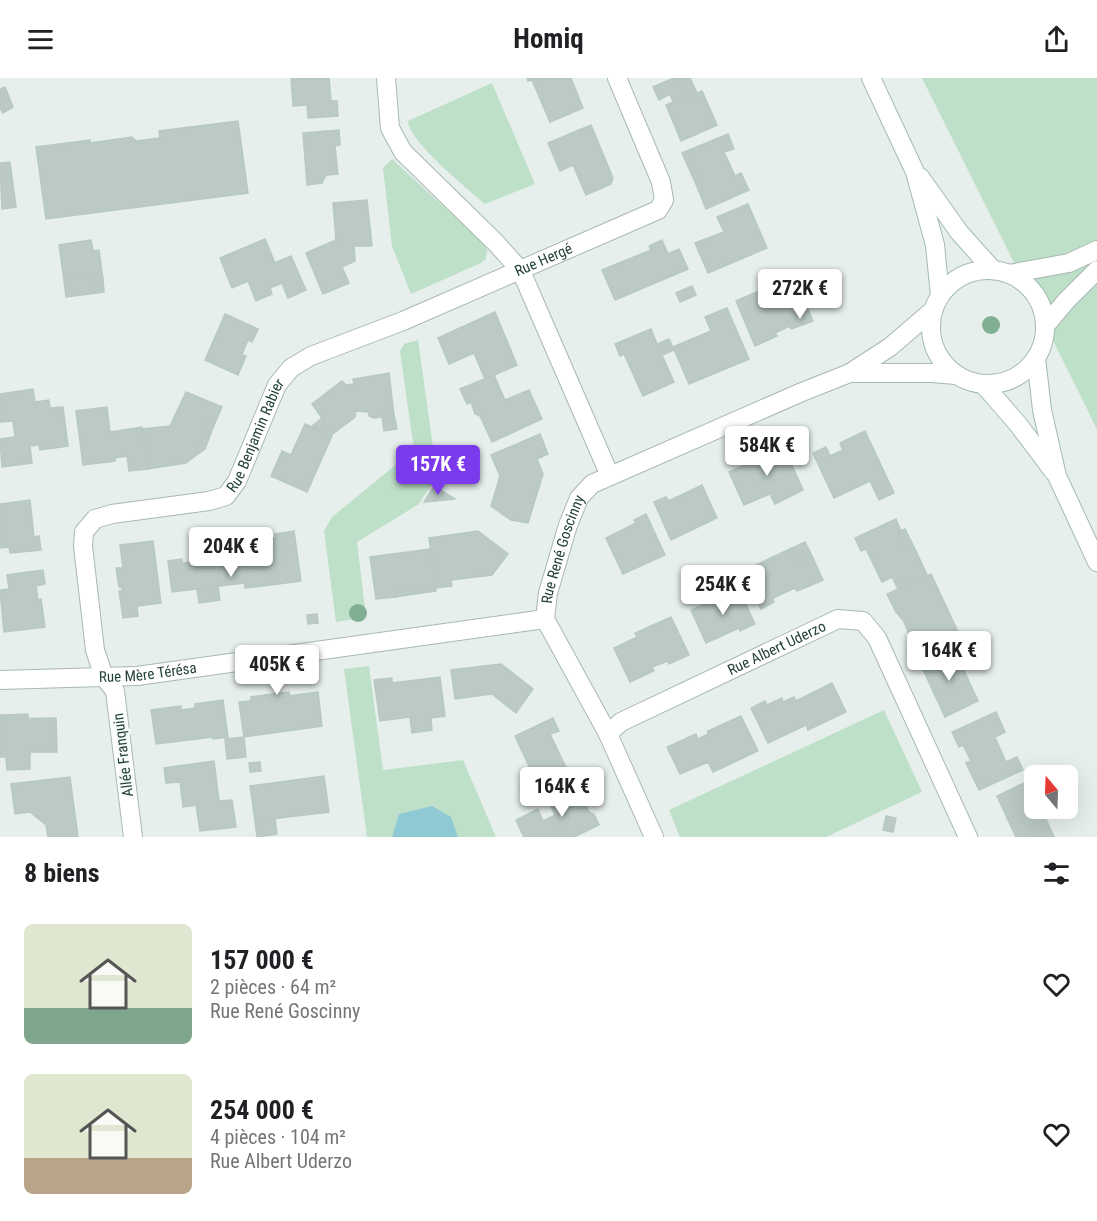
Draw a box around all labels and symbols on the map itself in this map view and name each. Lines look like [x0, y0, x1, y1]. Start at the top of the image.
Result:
street label: Rue Hergé [512, 239, 575, 280]
pin: 272K € [751, 269, 849, 320]
street label: Rue Benjamin Rabier [223, 374, 288, 496]
pin: 584K € [718, 426, 816, 477]
pin: 157K € [389, 445, 487, 496]
street label: Rue René Goscinny [538, 492, 588, 605]
pin: 204K € [182, 527, 280, 578]
pin: 254K € [674, 565, 772, 616]
street label: Rue Albert Uderzo [725, 617, 829, 679]
pin: 164K € [900, 631, 998, 682]
pin: 405K € [228, 645, 326, 696]
street label: Rue Mère Térésa [99, 659, 198, 686]
street label: Allée Franquin [109, 712, 137, 798]
north arrow [1024, 765, 1078, 819]
pin: 164K € [513, 767, 611, 818]

